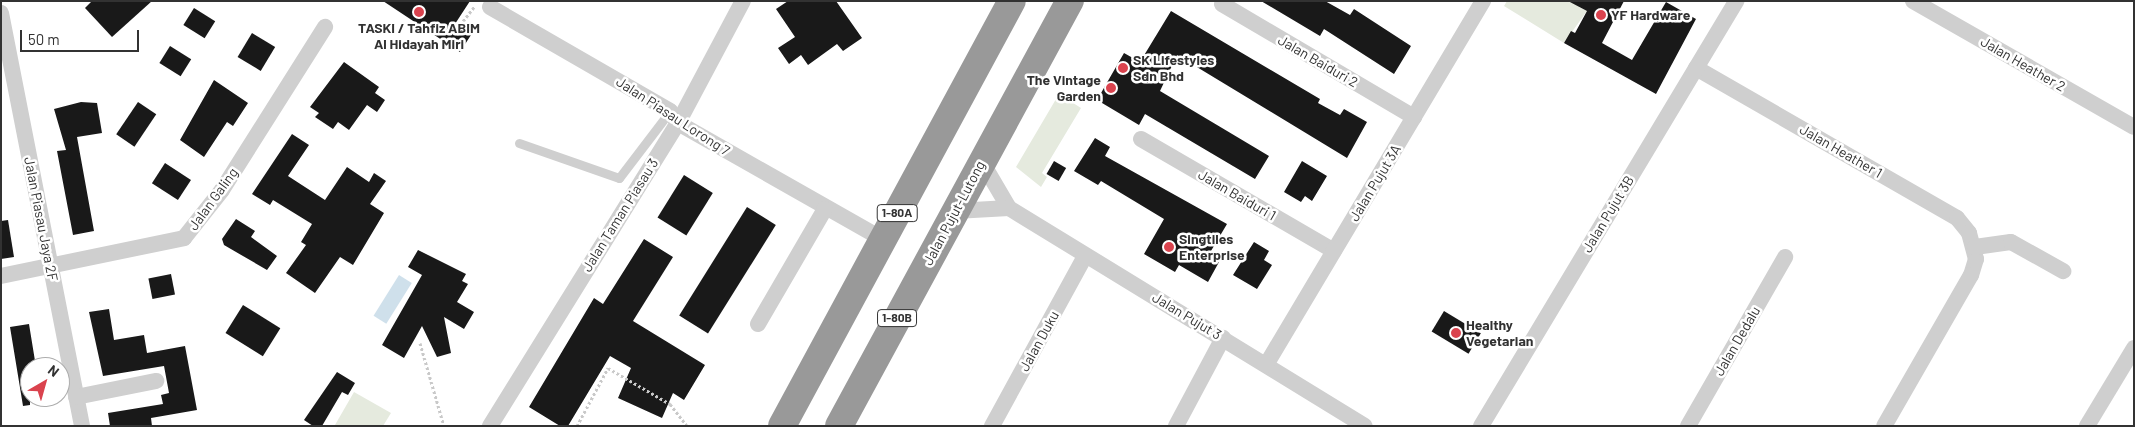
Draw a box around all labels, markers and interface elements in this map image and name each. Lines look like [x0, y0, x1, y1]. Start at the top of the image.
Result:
marker: TASKI / Tahfiz ABIM Al Hidayah Miri [413, 6, 425, 18]
place label: YF Hardware [1611, 7, 1690, 23]
marker: YF Hardware [1595, 9, 1607, 21]
scale bar [22, 20, 141, 52]
place label: TASKI / Tahfiz ABIM Al Hidayah Miri [358, 20, 480, 52]
text: 50 m [28, 30, 60, 48]
street label: Jalan Baiduri 2 [1275, 31, 1361, 91]
street label: Jalan Heather 2 [1978, 33, 2068, 95]
place label: SK Lifestyles Sdn Bhd [1133, 52, 1214, 84]
marker: SK Lifestyles Sdn Bhd [1117, 62, 1129, 74]
place label: The Vintage Garden [1027, 72, 1101, 104]
street label: Jalan Piasau Lorong 7 [613, 73, 733, 159]
marker: The Vintage Garden [1105, 82, 1117, 94]
street label: Jalan Heather 1 [1797, 121, 1885, 181]
street label: Jalan Pujut 3A [1346, 142, 1404, 224]
street label: Jalan Taman Piasau 3 [578, 155, 662, 275]
street label: Jalan Piasau Jaya 2F [21, 156, 61, 282]
street label: Jalan Pujut-Lutong [919, 158, 989, 268]
street label: Jalan Galing [185, 164, 241, 234]
street label: Jalan Baiduri 1 [1195, 166, 1279, 224]
street label: Jalan Pujut 3B [1579, 173, 1637, 255]
road number: 1-80A [876, 204, 918, 222]
place label: Singtiles Enterprise [1179, 231, 1245, 264]
marker: Singtiles Enterprise [1163, 241, 1175, 253]
street label: Jalan Pujut 3 [1149, 289, 1225, 343]
street label: Jalan Dedalu [1710, 303, 1764, 379]
road number: 1-80B [877, 308, 917, 328]
street label: Jalan Duku [1016, 308, 1062, 374]
place label: Healthy Vegetarian [1466, 317, 1533, 350]
marker: Healthy Vegetarian [1450, 327, 1462, 339]
north arrow [20, 357, 70, 407]
text: N [45, 361, 63, 380]

